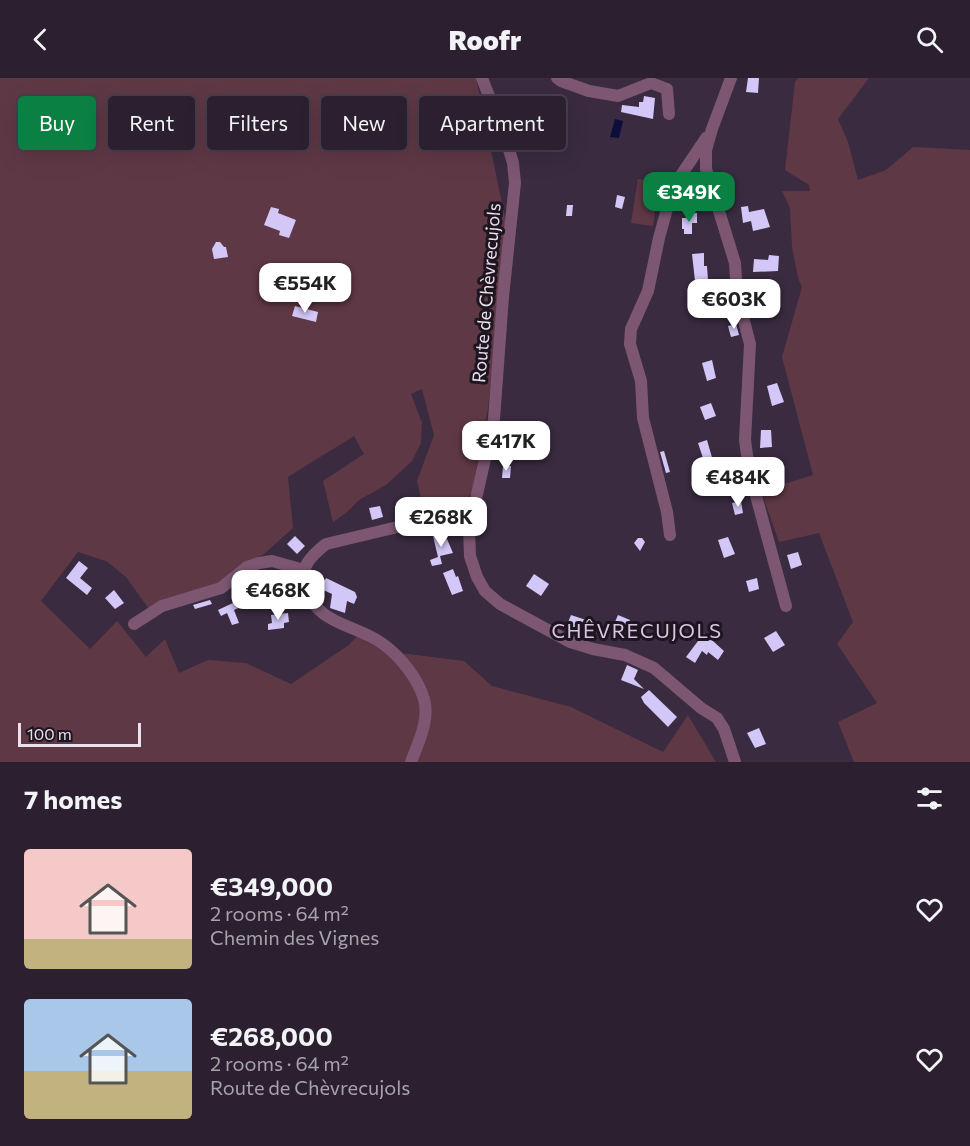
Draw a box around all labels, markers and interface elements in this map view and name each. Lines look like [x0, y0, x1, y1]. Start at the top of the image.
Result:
icon: back [24, 23, 57, 56]
text: Roofr [449, 23, 521, 56]
icon: search [913, 23, 946, 56]
chip: Buy [18, 96, 96, 150]
chip: Rent [108, 96, 195, 150]
chip: Filters [207, 96, 309, 150]
chip: New [321, 96, 407, 150]
chip: Apartment [419, 96, 566, 150]
pin: €349K [647, 172, 731, 223]
text: €349K [657, 179, 721, 203]
street label: Route de Chèvrecujols [467, 202, 505, 384]
pin: €554K [263, 263, 347, 314]
text: €554K [273, 270, 337, 294]
pin: €603K [692, 279, 776, 330]
text: €603K [701, 286, 767, 310]
pin: €417K [464, 421, 548, 472]
text: €417K [476, 428, 536, 452]
pin: €484K [696, 457, 780, 508]
text: €484K [706, 464, 770, 488]
pin: €268K [399, 497, 483, 548]
text: €268K [409, 504, 473, 528]
pin: €468K [236, 570, 320, 621]
text: €468K [245, 577, 311, 601]
district label: CHÊVRECUJOLS [551, 618, 723, 642]
scale bar [18, 720, 141, 748]
text: 100 m [27, 724, 72, 743]
icon: filters [913, 782, 946, 815]
text: 7 homes [24, 783, 122, 814]
text: €349,000 [210, 870, 333, 901]
icon: home [72, 873, 144, 945]
icon: heart [913, 893, 946, 926]
text: 2 rooms · 64 m² [210, 901, 349, 925]
text: Chemin des Vignes [210, 925, 379, 949]
text: €268,000 [210, 1020, 333, 1051]
icon: home [72, 1023, 144, 1095]
icon: heart [913, 1043, 946, 1076]
text: 2 rooms · 64 m² [210, 1051, 349, 1075]
text: Route de Chèvrecujols [210, 1075, 410, 1099]

